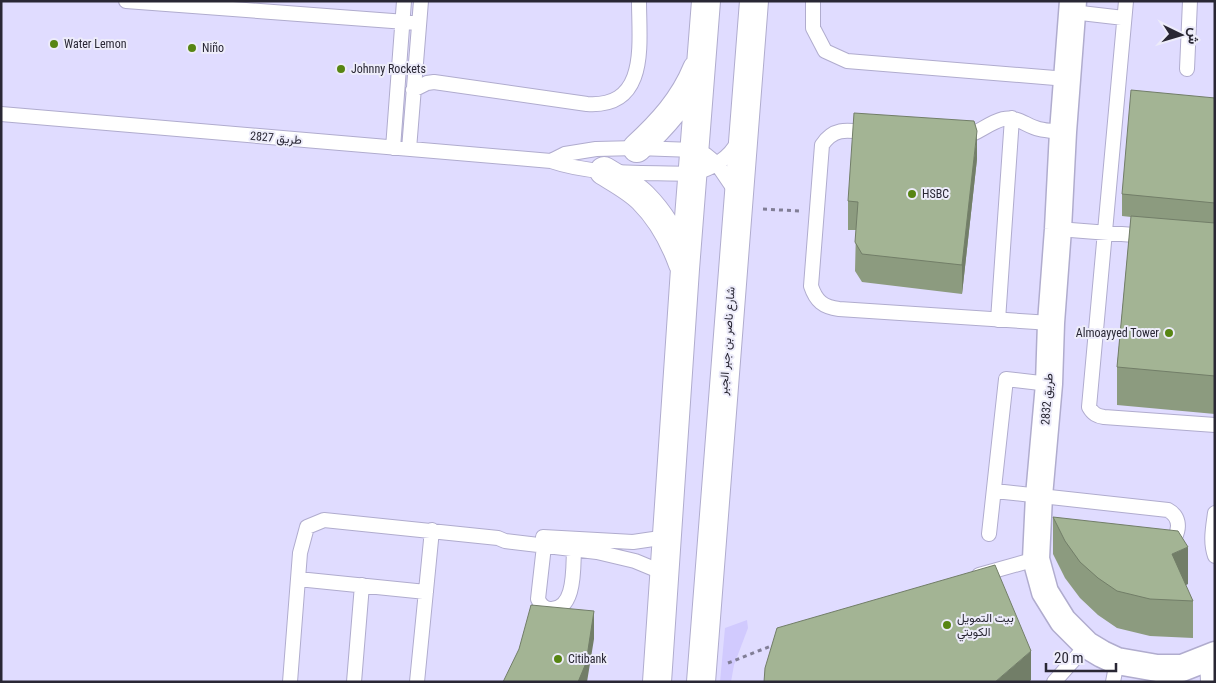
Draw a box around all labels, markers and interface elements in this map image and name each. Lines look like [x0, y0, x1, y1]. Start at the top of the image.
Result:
north arrow [1156, 10, 1206, 60]
text: ش [1184, 27, 1203, 45]
place label: Water Lemon [64, 37, 127, 51]
marker: Water Lemon [48, 38, 60, 50]
place label: Niño [202, 41, 224, 55]
marker: Niño [186, 42, 198, 54]
place label: Johnny Rockets [351, 62, 426, 76]
marker: Johnny Rockets [335, 63, 347, 75]
street label: طريق 2827 [249, 129, 303, 148]
place label: HSBC [922, 187, 949, 201]
marker: HSBC [906, 188, 918, 200]
street label: شارع ناصر بن جبر الجبر [716, 286, 740, 397]
place label: Almoayyed Tower [1076, 326, 1159, 340]
marker: Almoayyed Tower [1163, 327, 1175, 339]
street label: طريق 2832 [1038, 372, 1057, 425]
place label: بيت التمويل الكويتي [957, 611, 1014, 642]
marker: بيت التمويل الكويتي [941, 619, 953, 631]
scale bar [1046, 640, 1116, 672]
text: 20 m [1054, 649, 1084, 667]
place label: Citibank [568, 652, 607, 666]
marker: Citibank [552, 653, 564, 665]

